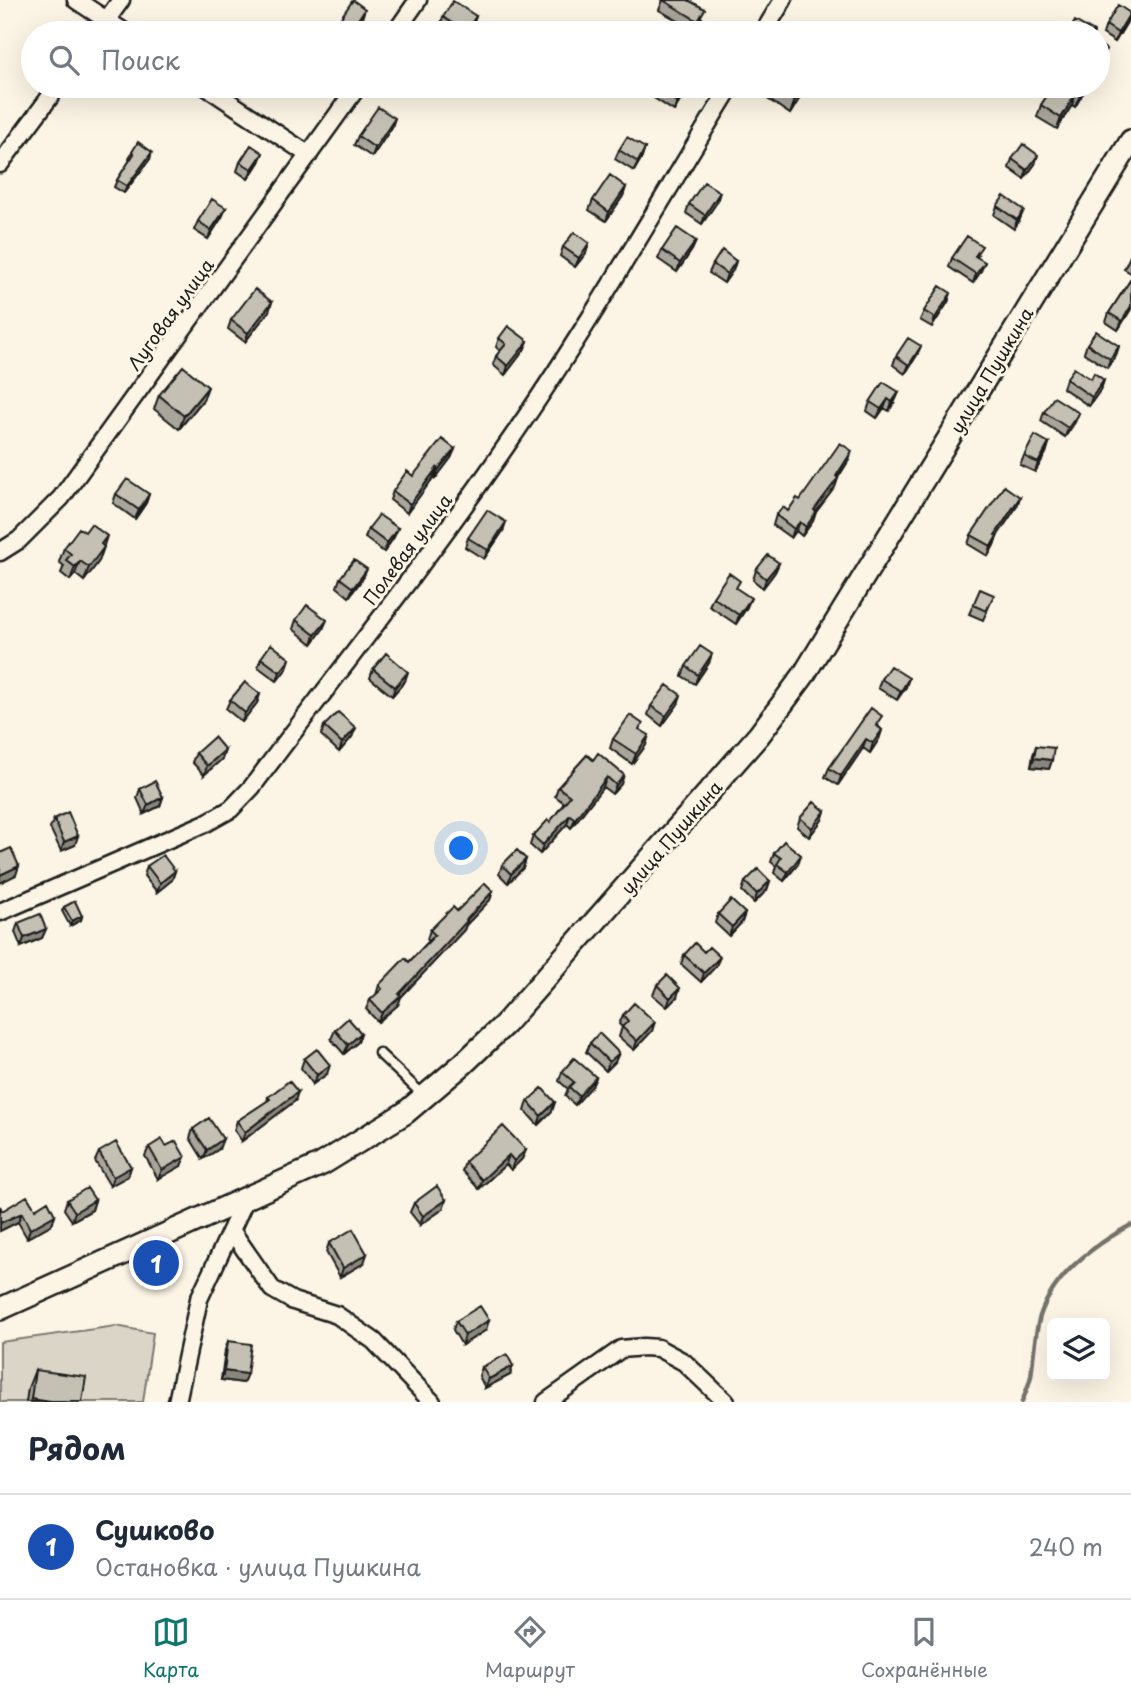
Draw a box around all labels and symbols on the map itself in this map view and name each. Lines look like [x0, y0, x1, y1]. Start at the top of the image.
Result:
street label: Луговая улица [120, 252, 220, 375]
street label: улица Пушкина [943, 301, 1040, 438]
street label: Полевая улица [356, 487, 458, 610]
street label: улица Пушкина [614, 774, 728, 900]
your location [444, 831, 478, 865]
pin: 1 [133, 1237, 179, 1289]

